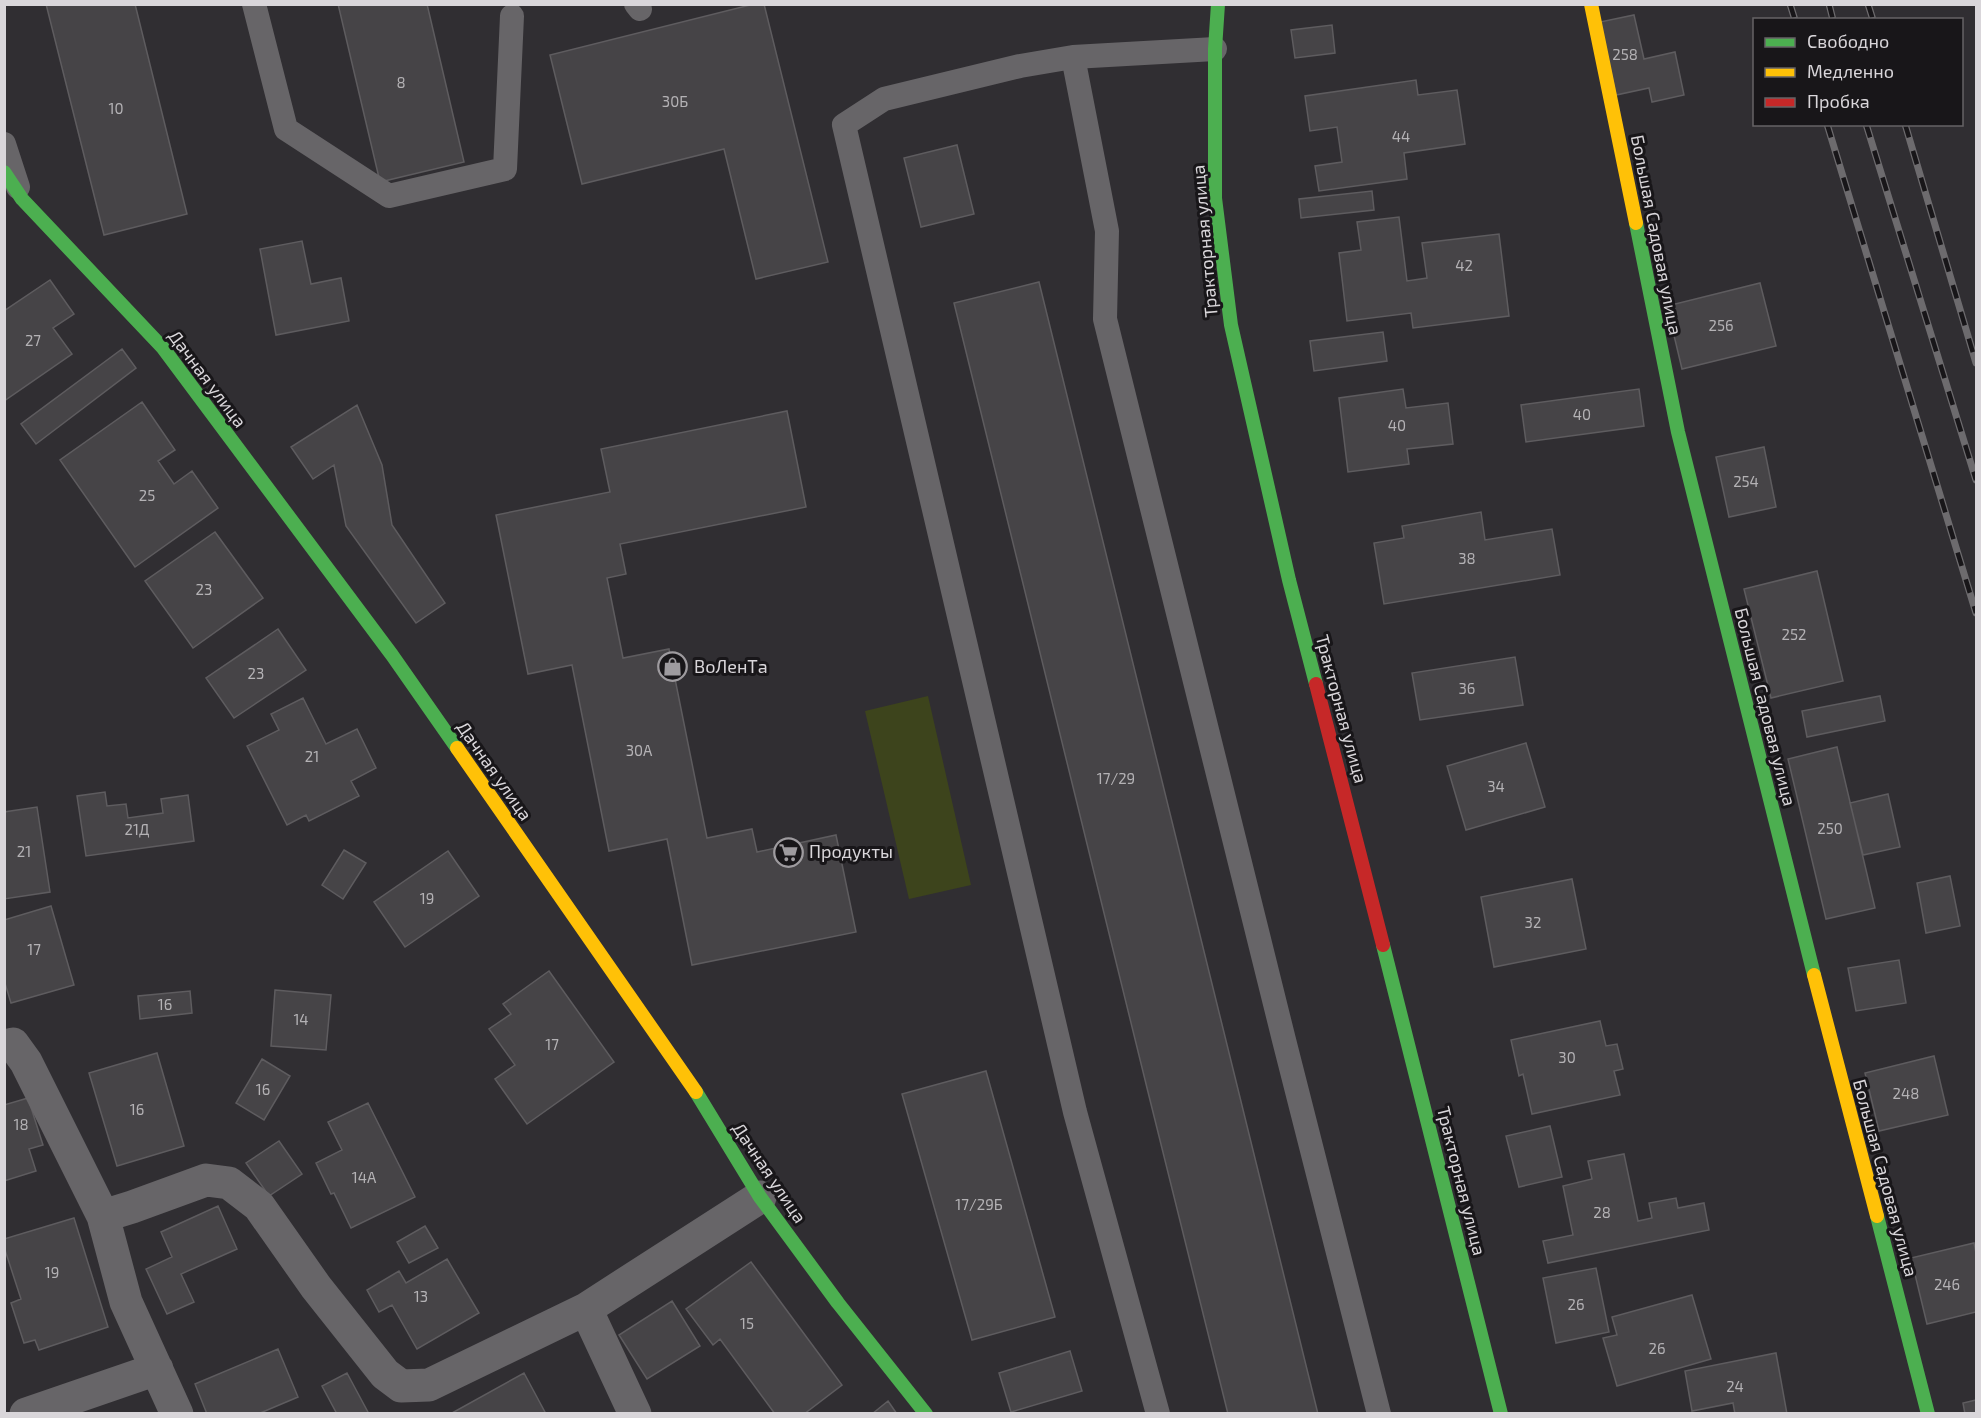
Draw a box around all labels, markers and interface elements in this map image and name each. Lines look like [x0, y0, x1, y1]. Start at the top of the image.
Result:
legend [1753, 18, 1963, 126]
text: Свободно [1807, 30, 1889, 52]
house number: 258 [1612, 45, 1638, 63]
text: Медленно [1807, 60, 1894, 82]
house number: 8 [396, 73, 406, 91]
text: Пробка [1807, 90, 1870, 112]
house number: 30Б [662, 92, 688, 110]
house number: 10 [108, 99, 124, 117]
house number: 44 [1392, 127, 1410, 145]
street label: Большая Садовая улица [1627, 133, 1687, 337]
street label: Тракторная улица [1186, 164, 1222, 318]
house number: 42 [1455, 256, 1473, 274]
house number: 256 [1708, 316, 1734, 334]
street label: Дачная улица [164, 325, 252, 432]
house number: 27 [25, 331, 41, 349]
house number: 40 [1573, 405, 1591, 423]
house number: 40 [1388, 416, 1406, 434]
house number: 254 [1733, 472, 1759, 490]
house number: 25 [139, 486, 155, 504]
house number: 38 [1458, 549, 1476, 567]
house number: 23 [196, 580, 212, 598]
street label: Большая Садовая улица [1731, 605, 1801, 808]
house number: 252 [1782, 625, 1806, 643]
street label: Тракторная улица [1312, 632, 1372, 785]
shop icon: ВоЛенТа [657, 651, 689, 683]
place label: ВоЛенТа [694, 655, 768, 677]
house number: 23 [248, 664, 264, 682]
house number: 36 [1459, 679, 1475, 697]
street label: Дачная улица [452, 716, 537, 824]
house number: 30А [626, 741, 653, 759]
house number: 21 [305, 747, 319, 765]
house number: 17/29 [1097, 769, 1135, 787]
house number: 34 [1487, 777, 1505, 795]
house number: 250 [1817, 819, 1843, 837]
house number: 21Д [125, 820, 149, 838]
supermarket icon: Продукты [772, 836, 804, 868]
place label: Продукты [809, 840, 893, 862]
house number: 21 [17, 842, 31, 860]
house number: 19 [420, 889, 434, 907]
house number: 32 [1525, 913, 1541, 931]
house number: 17 [27, 940, 41, 958]
house number: 16 [158, 995, 172, 1013]
house number: 14 [293, 1010, 309, 1028]
house number: 17 [545, 1035, 559, 1053]
house number: 30 [1558, 1048, 1576, 1066]
street label: Большая Садовая улица [1849, 1077, 1923, 1279]
house number: 16 [256, 1080, 270, 1098]
house number: 248 [1893, 1084, 1919, 1102]
house number: 16 [130, 1100, 144, 1118]
street label: Тракторная улица [1433, 1104, 1491, 1258]
house number: 18 [13, 1115, 29, 1133]
street label: Дачная улица [728, 1118, 812, 1227]
house number: 14А [352, 1168, 377, 1186]
house number: 17/29Б [955, 1195, 1003, 1213]
house number: 28 [1593, 1203, 1611, 1221]
house number: 19 [45, 1263, 59, 1281]
house number: 246 [1934, 1275, 1960, 1293]
house number: 13 [414, 1287, 428, 1305]
house number: 26 [1567, 1295, 1585, 1313]
house number: 15 [740, 1314, 754, 1332]
house number: 26 [1648, 1339, 1666, 1357]
house number: 24 [1726, 1377, 1744, 1395]

